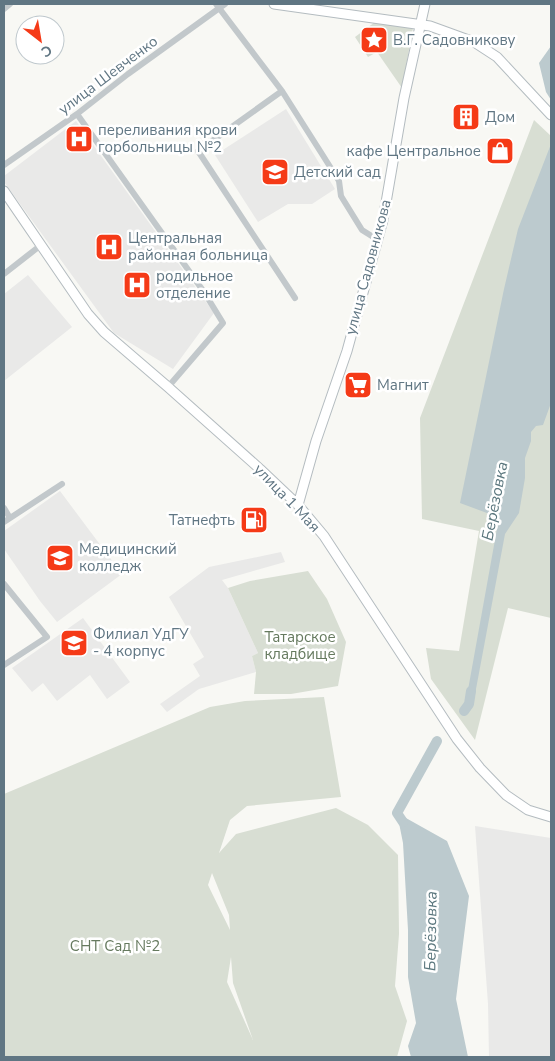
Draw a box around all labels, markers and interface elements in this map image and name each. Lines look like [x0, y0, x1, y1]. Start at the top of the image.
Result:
north arrow [15, 15, 65, 65]
place icon: В.Г. Садовникову [359, 25, 389, 55]
place label: В.Г. Садовникову [393, 30, 516, 50]
street label: улица Шевченко [54, 31, 162, 119]
text: С [37, 40, 55, 62]
building icon: Дом [451, 102, 481, 132]
place label: Дом [485, 107, 515, 127]
place label: переливания крови горбольницы №2 [98, 120, 237, 157]
hospital icon: переливания крови горбольницы №2 [64, 124, 94, 154]
shop icon: кафе Центральное [485, 136, 515, 166]
place label: кафе Центральное [347, 141, 481, 161]
school or university icon: Детский сад [260, 157, 290, 187]
place label: Детский сад [294, 162, 381, 182]
street label: улица Садовникова [340, 197, 396, 337]
place label: Центральная районная больница [128, 228, 268, 265]
hospital icon: Центральная районная больница [94, 232, 124, 262]
place label: родильное отделение [156, 266, 233, 303]
hospital icon: родильное отделение [122, 270, 152, 300]
supermarket icon: Магнит [343, 370, 373, 400]
place label: Магнит [377, 375, 429, 395]
street label: улица 1 Мая [249, 460, 325, 536]
water label: Берёзовка [477, 460, 513, 543]
fuel station icon: Татнефть [239, 505, 269, 535]
place label: Татнефть [169, 510, 235, 530]
place label: Медицинский колледж [79, 539, 177, 576]
school or university icon: Медицинский колледж [45, 543, 75, 573]
place label: Филиал УдГУ - 4 корпус [93, 624, 189, 661]
park label: Татарское кладбище [264, 627, 336, 664]
school or university icon: Филиал УдГУ - 4 корпус [59, 628, 89, 658]
water label: Берёзовка [419, 891, 443, 971]
park label: СНТ Сад №2 [70, 936, 160, 956]

